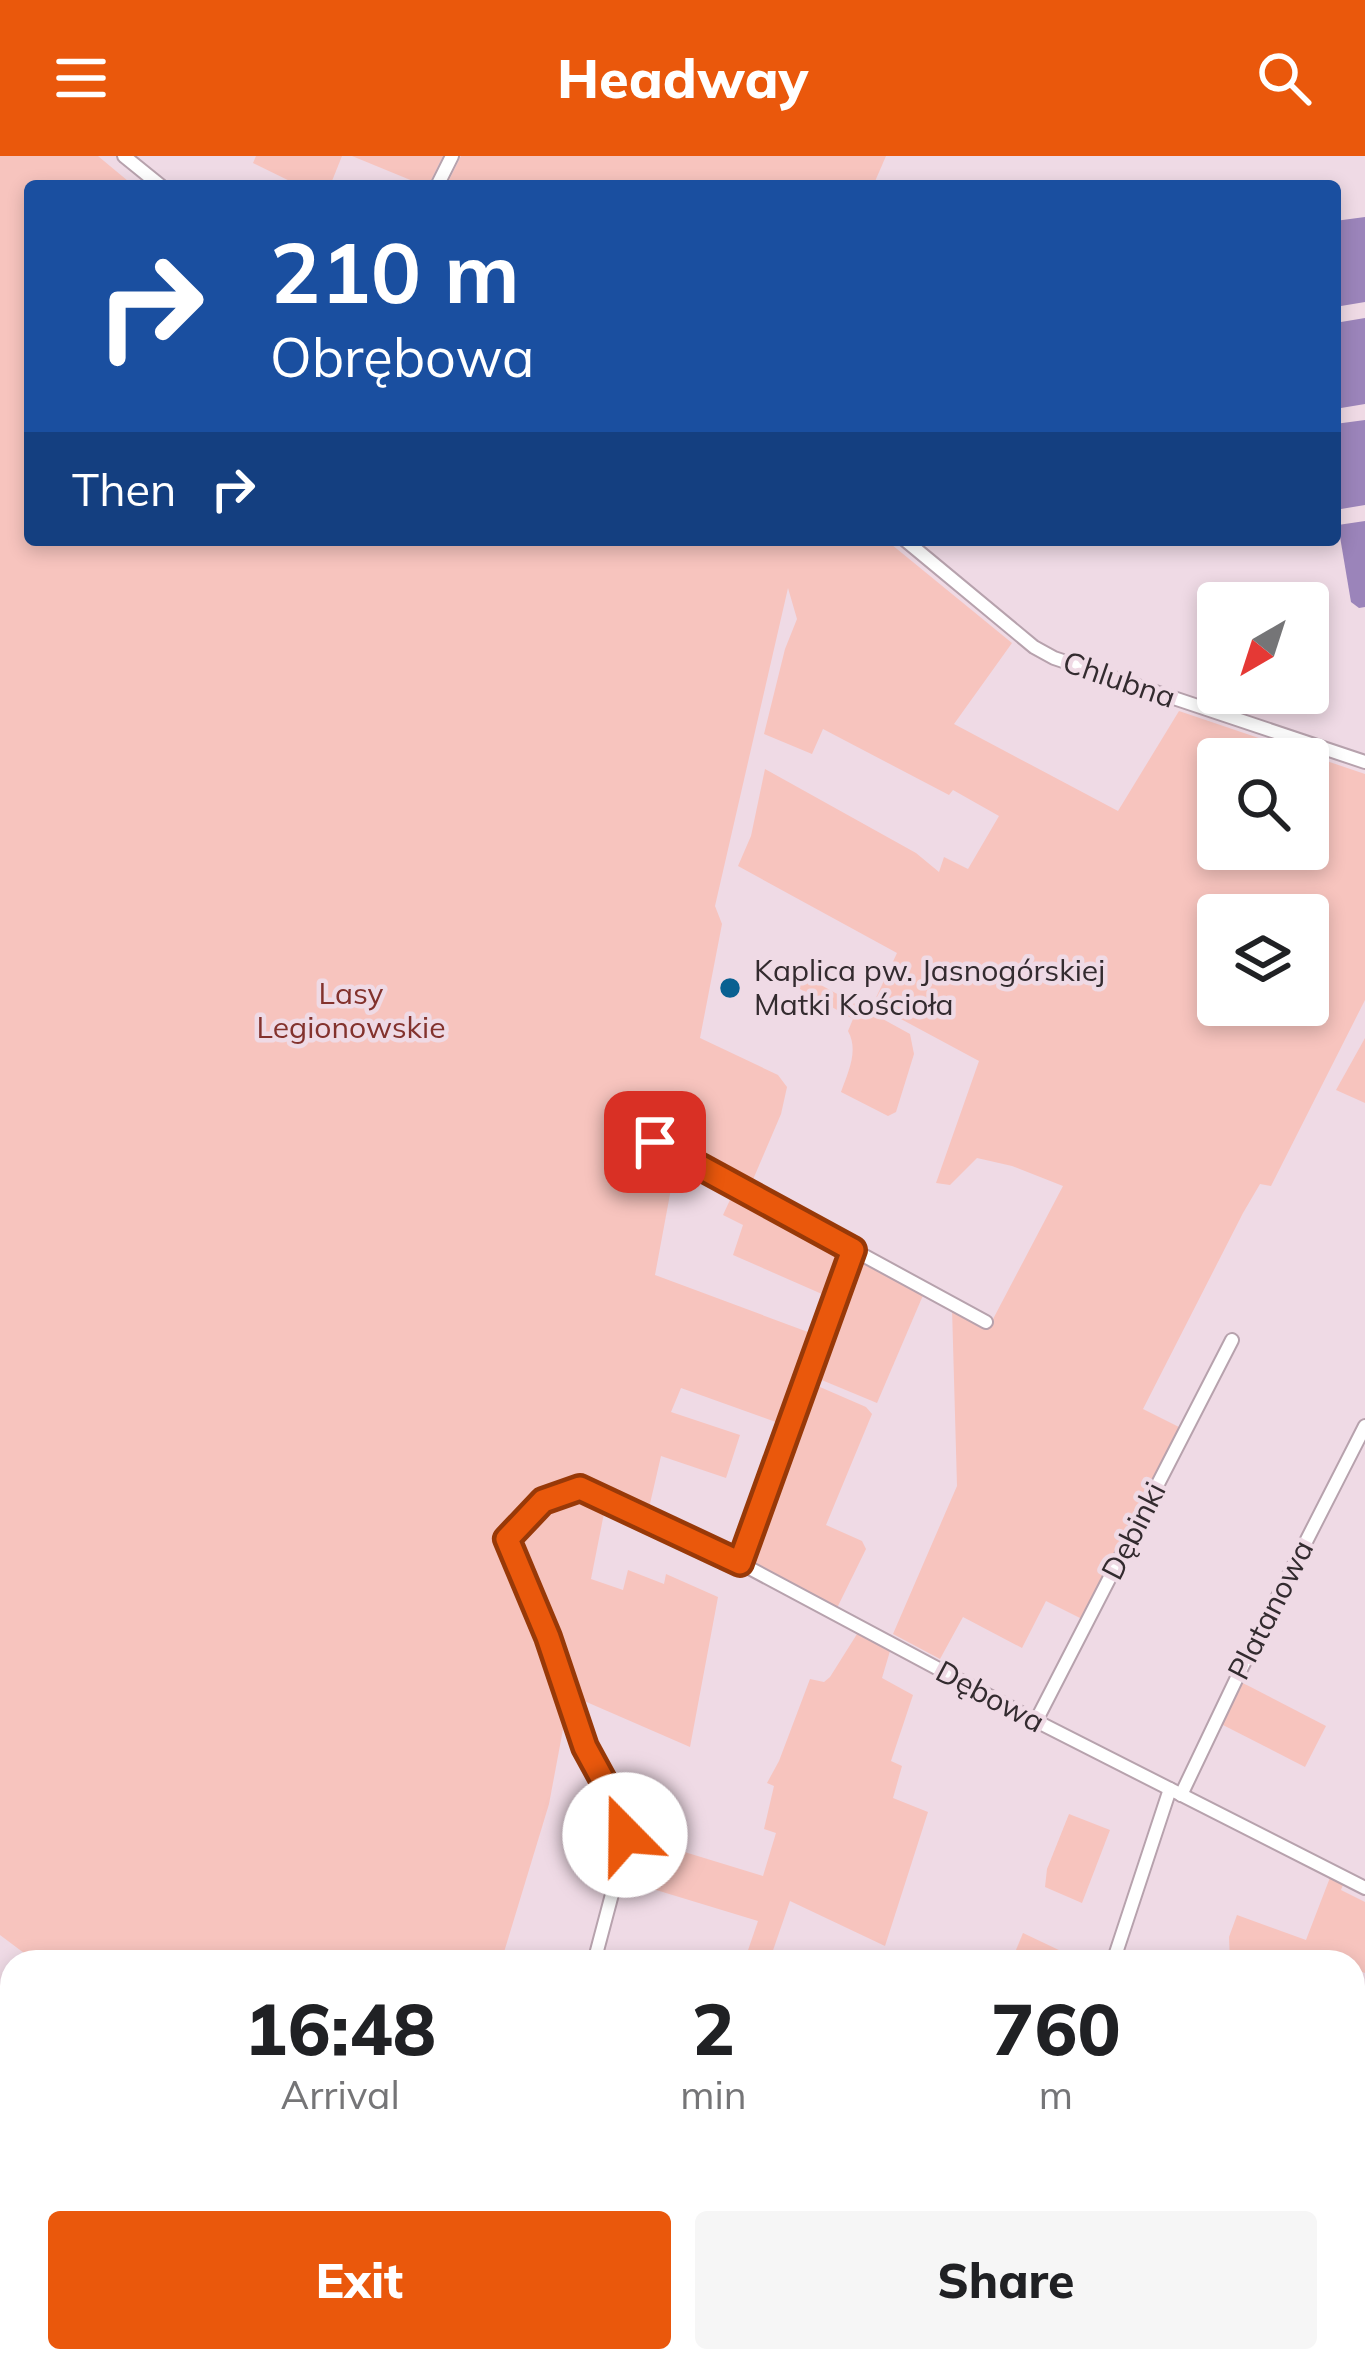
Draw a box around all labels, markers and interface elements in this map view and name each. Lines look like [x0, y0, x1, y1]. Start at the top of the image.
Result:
text: Headway [557, 44, 808, 112]
icon: menu [48, 45, 114, 111]
icon: search [1251, 45, 1317, 111]
text: 210 m [270, 219, 520, 324]
icon: right [72, 228, 228, 384]
text: Obrębowa [270, 323, 534, 391]
icon: right [200, 456, 266, 522]
text: Then [72, 461, 176, 517]
north arrow [1197, 582, 1329, 714]
map controls [1197, 582, 1329, 1026]
street label: Chlubna [1058, 642, 1180, 716]
button: search [1197, 738, 1329, 870]
button: layers [1197, 894, 1329, 1026]
place label: Kaplica pw. Jasnogórskiej Matki Kościoła [754, 951, 1105, 1023]
park label: Lasy Legionowskie [257, 974, 445, 1046]
marker: Kaplica pw. Jasnogórskiej Matki Kościoła [717, 975, 743, 1001]
pin [604, 1091, 706, 1193]
icon: arrive [622, 1109, 688, 1175]
street label: Dębinki [1093, 1476, 1174, 1586]
street label: Platanowa [1219, 1533, 1321, 1686]
street label: Dębowa [930, 1652, 1051, 1740]
position arrow [562, 1772, 688, 1898]
text: 16:48 [244, 1983, 436, 2073]
text: 2 [692, 1983, 735, 2073]
text: 760 [991, 1983, 1121, 2073]
text: Arrival [280, 2070, 400, 2119]
text: min [680, 2070, 747, 2119]
text: m [1039, 2070, 1073, 2119]
button: Exit [48, 2211, 671, 2349]
button: Share [695, 2211, 1317, 2349]

